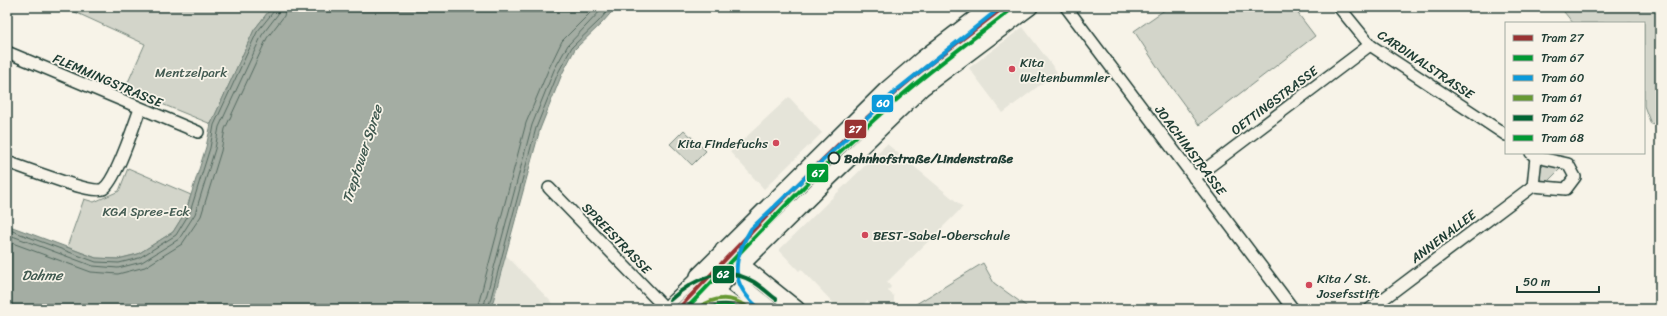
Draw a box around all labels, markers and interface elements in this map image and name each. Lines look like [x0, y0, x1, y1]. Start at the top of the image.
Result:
legend [1505, 22, 1645, 154]
street label: CARDINALSTRASSE [1373, 23, 1480, 106]
text: Tram 27 [1541, 27, 1585, 49]
street label: FLEMMINGSTRASSE [49, 47, 167, 114]
text: Tram 67 [1541, 47, 1585, 69]
place label: Kita Weltenbummler [1020, 51, 1110, 89]
street label: OETTINGSTRASSE [1226, 59, 1324, 141]
park label: Mentzelpark [155, 61, 227, 84]
marker: Kita Weltenbummler [1007, 64, 1017, 74]
text: Tram 60 [1541, 67, 1585, 89]
text: Tram 61 [1541, 87, 1582, 109]
line badge: 60 [871, 94, 894, 113]
text: 60 [875, 94, 890, 113]
street label: JOACHIMSTRASSE [1148, 99, 1233, 201]
water label: Treptower Spree [335, 100, 391, 206]
text: Tram 62 [1541, 107, 1584, 129]
line badge: 27 [844, 119, 867, 139]
text: 27 [848, 120, 863, 139]
text: Tram 68 [1541, 127, 1584, 149]
place label: Kita Findefuchs [678, 132, 769, 155]
marker: Kita Findefuchs [771, 138, 781, 148]
place label: Bahnhofstraße/Lindenstraße [844, 147, 1014, 170]
marker: Bahnhofstraße/Lindenstraße [827, 151, 841, 165]
line badge: 67 [806, 163, 829, 183]
text: 67 [811, 164, 826, 183]
street label: SPREESTRASSE [576, 197, 658, 280]
park label: KGA Spree-Eck [102, 200, 190, 223]
street label: ANNENALLEE [1404, 203, 1482, 270]
place label: BEST-Sabel-Oberschule [873, 224, 1011, 247]
marker: BEST-Sabel-Oberschule [860, 230, 870, 240]
water label: Dahme [22, 263, 64, 288]
line badge: 62 [712, 265, 735, 284]
text: 62 [716, 265, 730, 284]
place label: Kita / St. Josefsstift [1316, 267, 1380, 305]
scale bar [1517, 268, 1599, 294]
text: 50 m [1523, 271, 1550, 293]
marker: Kita / St. Josefsstift [1304, 280, 1314, 290]

